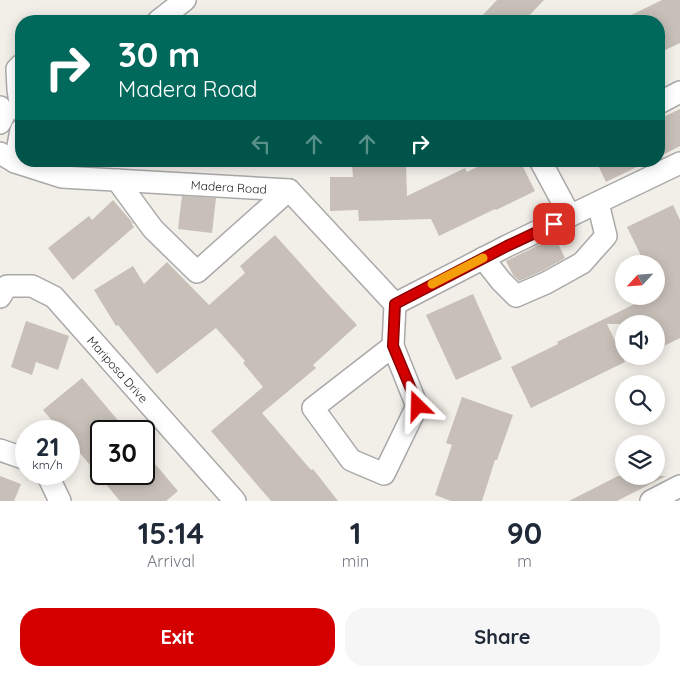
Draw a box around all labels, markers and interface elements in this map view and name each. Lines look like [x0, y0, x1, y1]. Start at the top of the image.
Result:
text: 30 m [118, 32, 200, 76]
icon: right [35, 35, 100, 100]
text: Madera Road [118, 75, 257, 103]
icon: left [247, 130, 275, 158]
icon: ahead [300, 130, 328, 158]
icon: ahead [353, 130, 381, 158]
icon: right [406, 130, 434, 158]
street label: Madera Road [190, 177, 267, 196]
pin [533, 203, 575, 245]
icon: arrive [540, 210, 568, 238]
north arrow [615, 255, 665, 305]
map controls [615, 255, 665, 485]
button: sound [615, 315, 665, 365]
street label: Mariposa Drive [84, 333, 152, 406]
button: search [615, 375, 665, 425]
position arrow [391, 379, 443, 431]
speed limit sign: 30 [90, 420, 155, 485]
text: 21 [36, 431, 59, 462]
button: layers [615, 435, 665, 485]
text: km/h [32, 457, 63, 472]
text: 15:14 [138, 514, 204, 552]
text: 1 [350, 514, 361, 552]
text: 90 [507, 514, 542, 552]
text: Arrival [147, 551, 195, 571]
text: min [342, 551, 369, 571]
text: m [517, 551, 532, 571]
button: Exit [20, 608, 335, 666]
button: Share [345, 608, 660, 666]

